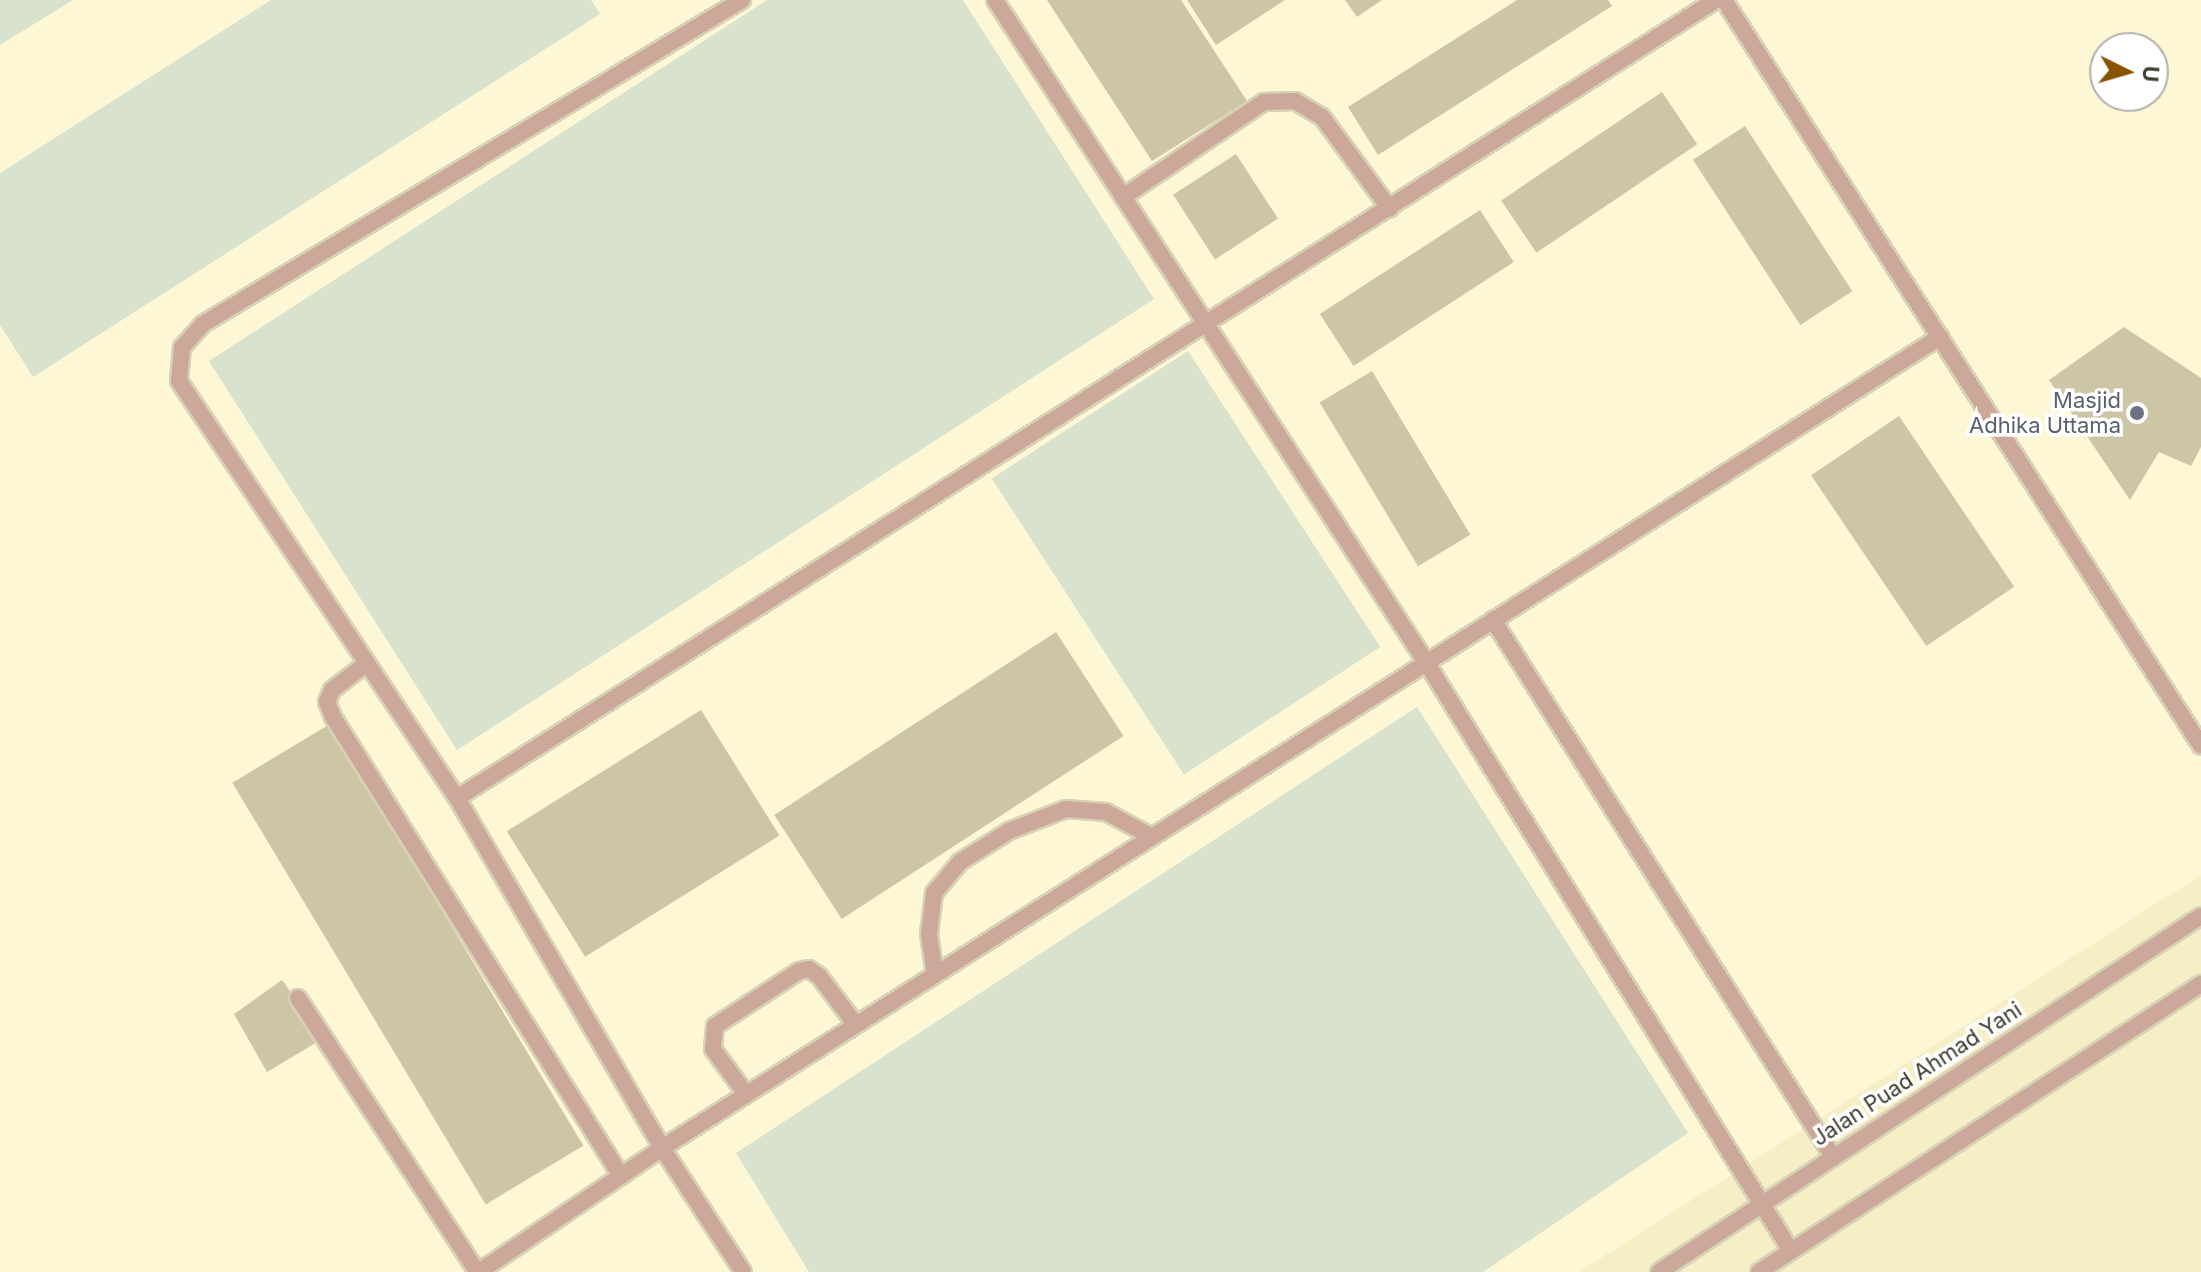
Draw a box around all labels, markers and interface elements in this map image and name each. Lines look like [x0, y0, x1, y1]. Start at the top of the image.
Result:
north arrow [2089, 32, 2169, 112]
text: U [2137, 65, 2165, 83]
place label: Masjid Adhika Uttama [1969, 387, 2121, 438]
marker: Masjid Adhika Uttama [2128, 404, 2146, 422]
street label: Jalan Puad Ahmad Yani [1807, 996, 2027, 1152]

